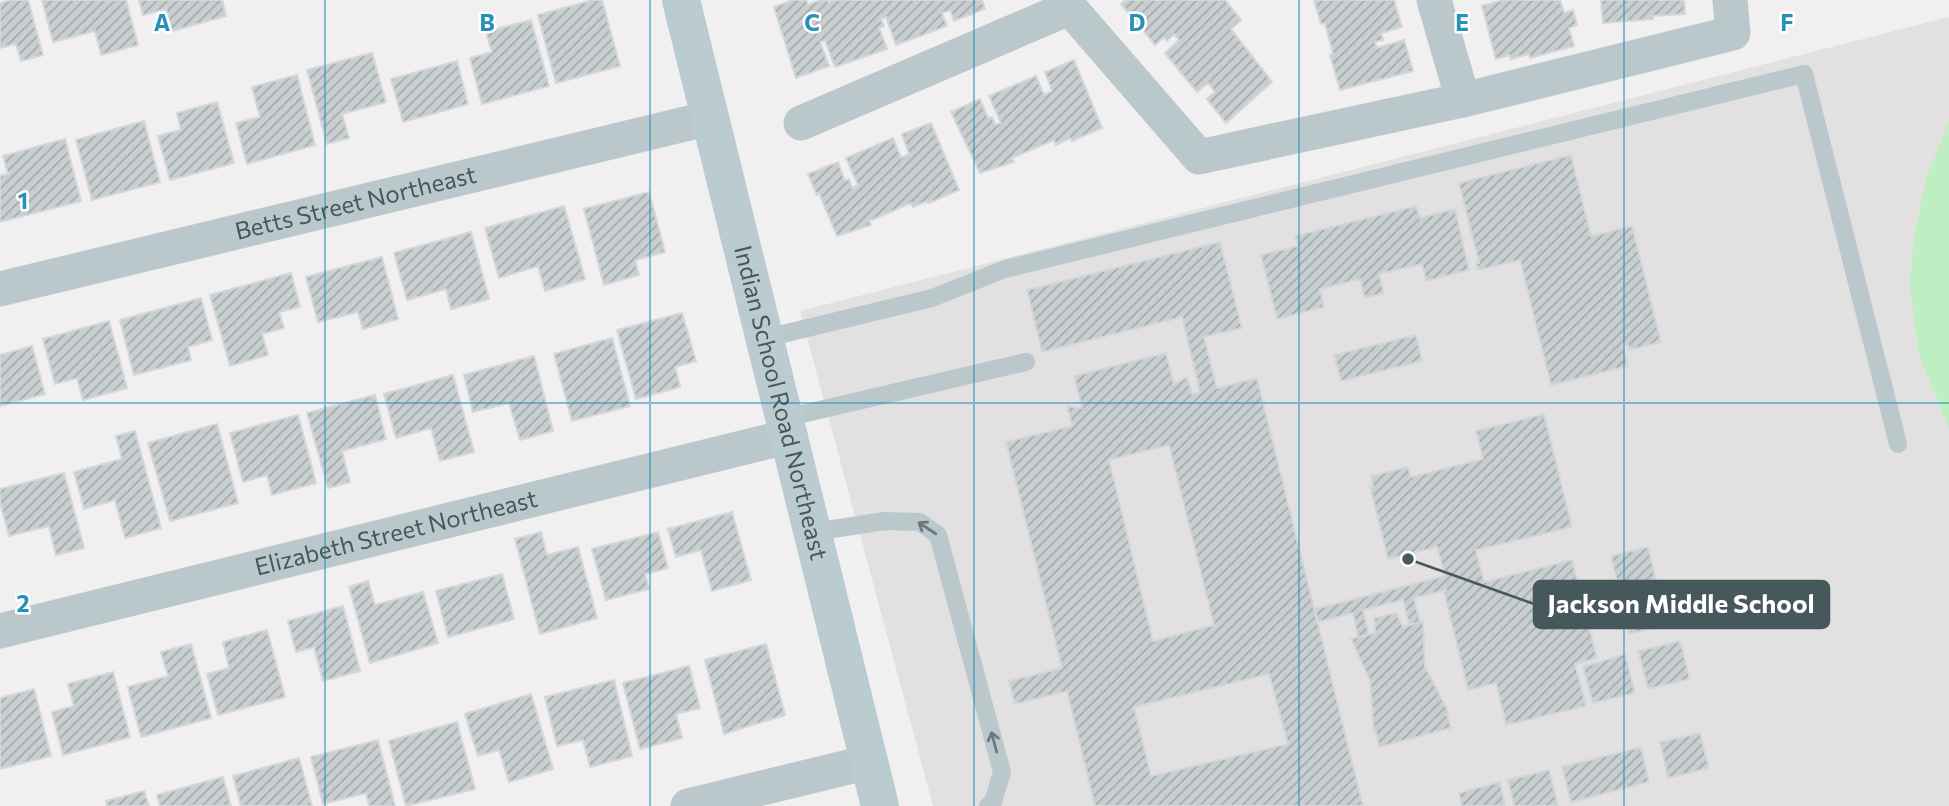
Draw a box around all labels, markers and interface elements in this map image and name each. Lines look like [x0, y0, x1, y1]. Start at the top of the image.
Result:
text: A [154, 8, 171, 36]
text: B [479, 8, 495, 36]
text: C [804, 8, 820, 36]
text: D [1129, 8, 1146, 36]
text: E [1455, 8, 1469, 36]
text: F [1780, 8, 1794, 36]
street label: Betts Street Northeast [232, 159, 479, 245]
text: 1 [18, 186, 28, 214]
street label: Indian School Road Northeast [729, 242, 835, 563]
street label: Elizabeth Street Northeast [251, 483, 540, 581]
one-way arrow [918, 521, 937, 536]
callout: Jackson Middle School [1534, 581, 1829, 628]
text: Jackson Middle School [1547, 587, 1815, 618]
text: 2 [16, 589, 30, 617]
one-way arrow [987, 731, 1000, 754]

